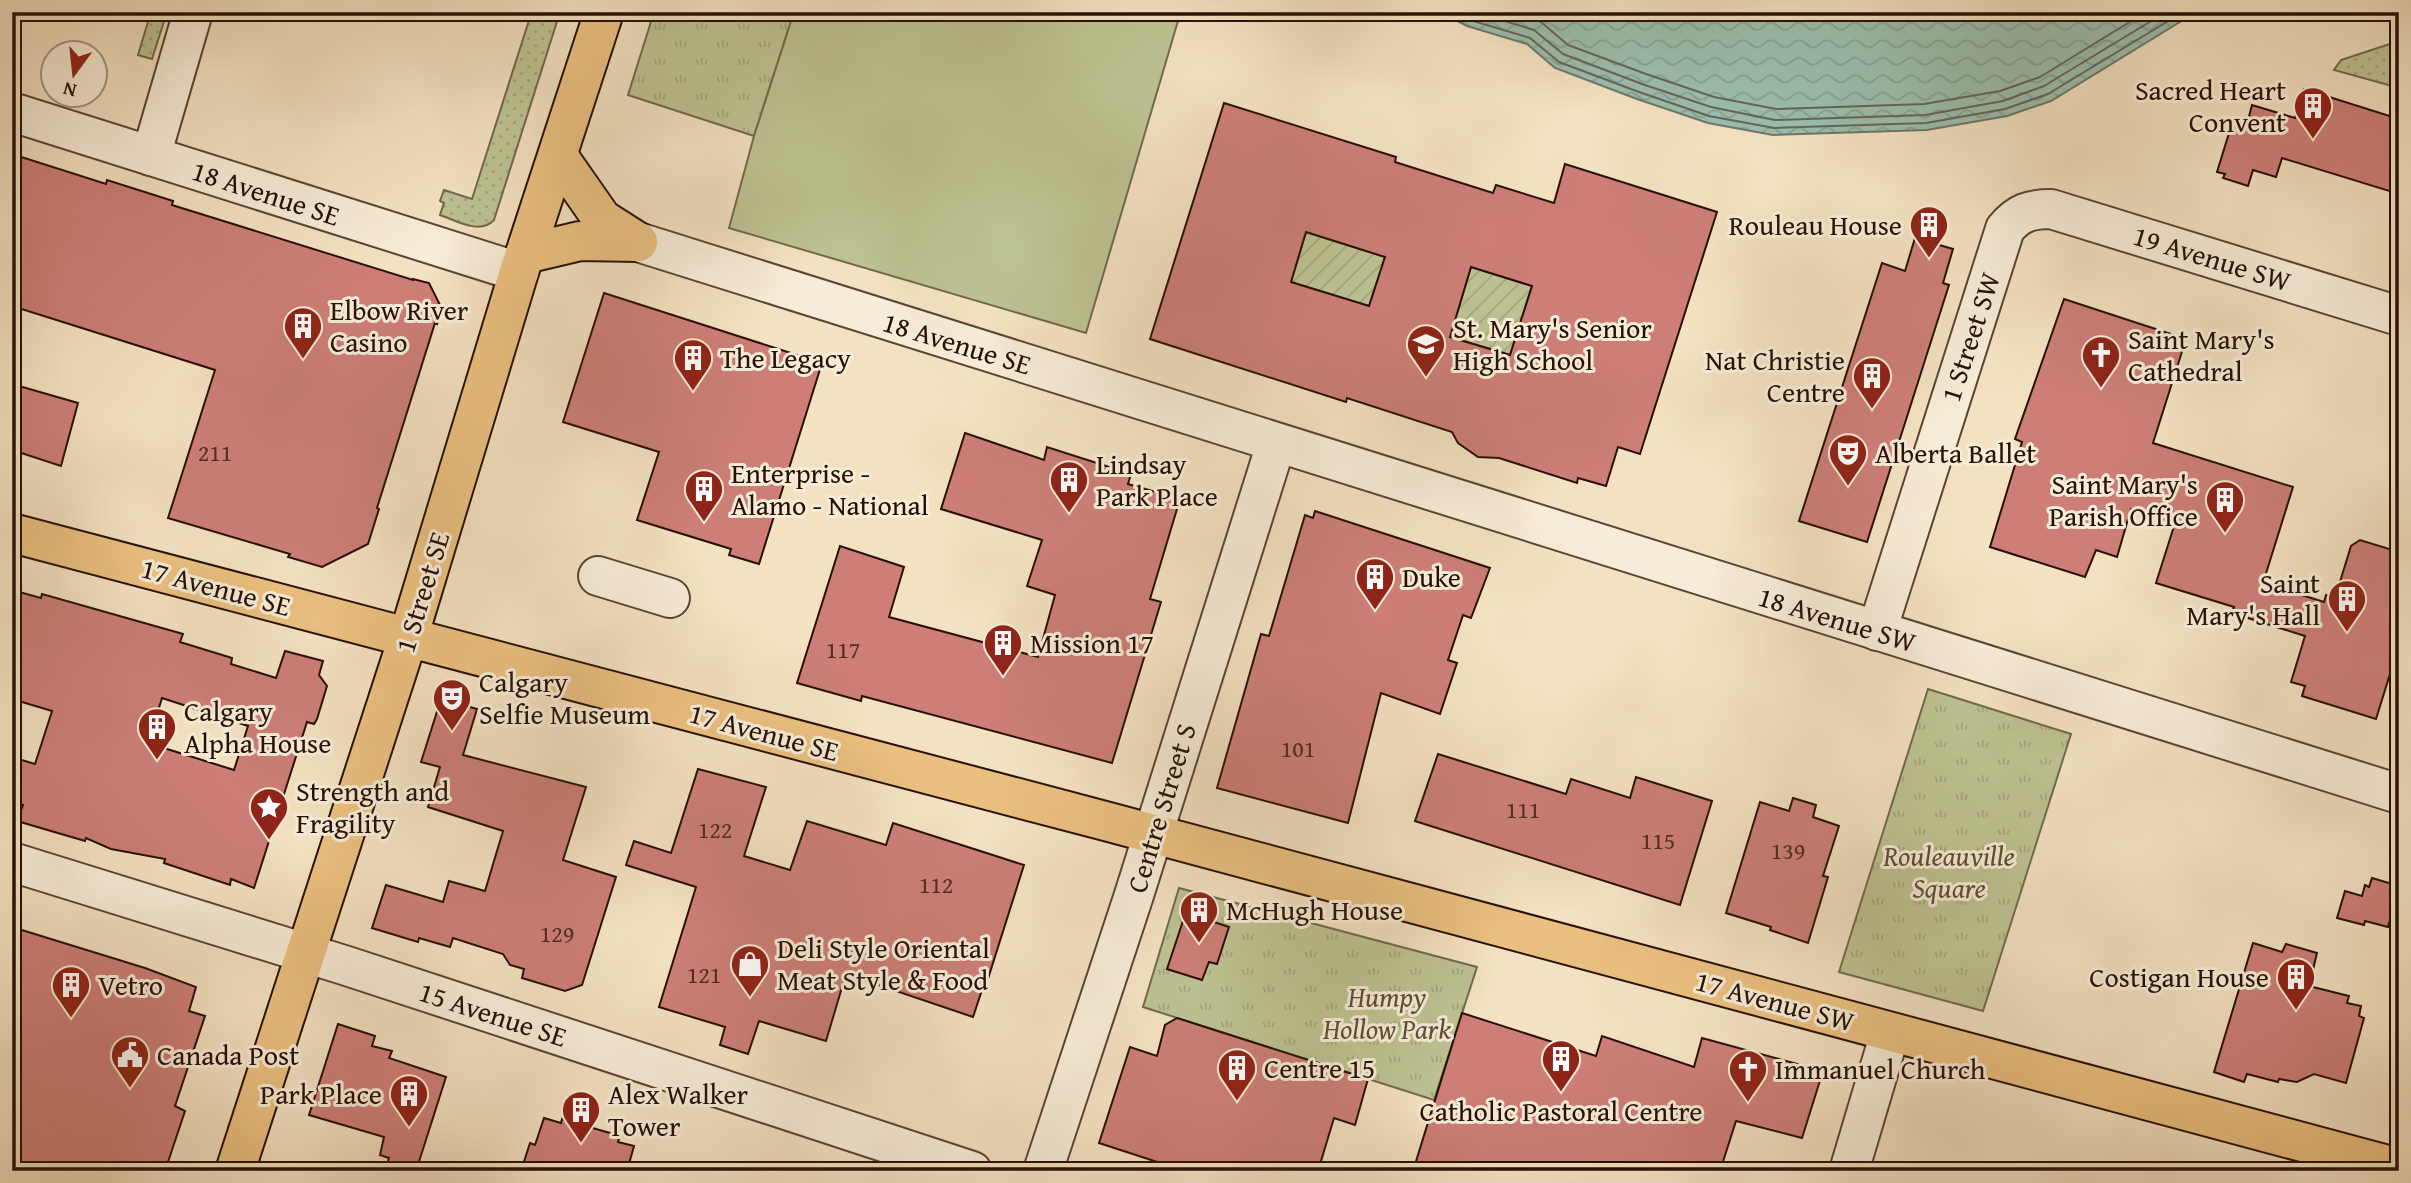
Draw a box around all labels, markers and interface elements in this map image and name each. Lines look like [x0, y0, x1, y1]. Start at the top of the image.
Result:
north arrow [38, 38, 108, 108]
place label: Sacred Heart Convent [2135, 69, 2286, 142]
text: N [60, 75, 79, 106]
building icon: Sacred Heart Convent [2292, 85, 2334, 140]
street label: 18 Avenue SE [187, 149, 345, 236]
place label: Rouleau House [1729, 204, 1902, 245]
building icon: Rouleau House [1908, 204, 1950, 259]
street label: 19 Avenue SW [2128, 214, 2296, 301]
street label: 1 Street SW [1929, 267, 2010, 407]
place label: Elbow River Casino [330, 289, 469, 362]
street label: 18 Avenue SE [878, 301, 1036, 385]
building icon: Elbow River Casino [282, 305, 324, 360]
place label: St. Mary's Senior High School [1453, 307, 1652, 380]
place label: Saint Mary's Cathedral [2128, 318, 2275, 391]
school or university icon: St. Mary's Senior High School [1405, 323, 1447, 378]
church icon: Saint Mary's Cathedral [2080, 334, 2122, 389]
building icon: The Legacy [672, 337, 714, 392]
place label: The Legacy [720, 337, 851, 378]
place label: Nat Christie Centre [1705, 339, 1845, 412]
building icon: Nat Christie Centre [1851, 355, 1893, 410]
theatre icon: Alberta Ballet [1827, 432, 1869, 487]
place label: Alberta Ballet [1875, 432, 2036, 473]
house number: 211 [198, 435, 232, 470]
place label: Lindsay Park Place [1096, 443, 1218, 516]
place label: Enterprise - Alamo - National [731, 452, 929, 525]
building icon: Lindsay Park Place [1048, 459, 1090, 514]
place label: Saint Mary's Parish Office [2049, 463, 2198, 536]
building icon: Enterprise - Alamo - National [683, 468, 725, 523]
building icon: Saint Mary's Parish Office [2204, 479, 2246, 534]
street label: 1 Street SE [384, 526, 459, 657]
street label: 17 Avenue SE [137, 547, 295, 626]
building icon: Duke [1354, 556, 1396, 611]
place label: Duke [1402, 556, 1461, 597]
place label: Saint Mary's Hall [2186, 562, 2320, 635]
street label: 18 Avenue SW [1753, 575, 1921, 662]
building icon: Saint Mary's Hall [2326, 578, 2368, 633]
building icon: Mission 17 [982, 622, 1024, 677]
place label: Mission 17 [1030, 622, 1154, 663]
house number: 117 [826, 632, 860, 667]
place label: Calgary Selfie Museum [479, 661, 650, 734]
theatre icon: Calgary Selfie Museum [431, 677, 473, 732]
place label: Calgary Alpha House [184, 690, 331, 763]
street label: 17 Avenue SE [685, 692, 843, 771]
building icon: Calgary Alpha House [136, 706, 178, 761]
street label: Centre Street S [1115, 718, 1206, 898]
house number: 101 [1281, 731, 1315, 766]
place label: Strength and Fragility [296, 770, 449, 843]
place icon: Strength and Fragility [248, 786, 290, 841]
house number: 111 [1506, 792, 1540, 827]
house number: 122 [698, 812, 732, 847]
house number: 115 [1641, 823, 1675, 858]
house number: 139 [1771, 833, 1805, 868]
park label: Rouleauville Square [1882, 835, 2015, 908]
house number: 112 [919, 867, 953, 902]
building icon: McHugh House [1178, 889, 1220, 944]
place label: McHugh House [1226, 889, 1403, 930]
house number: 129 [540, 916, 574, 951]
place label: Deli Style Oriental Meat Style & Food [777, 927, 990, 1000]
shop icon: Deli Style Oriental Meat Style & Food [729, 943, 771, 998]
place label: Costigan House [2089, 956, 2269, 997]
building icon: Costigan House [2275, 956, 2317, 1011]
house number: 121 [687, 957, 721, 992]
street label: 17 Avenue SW [1691, 960, 1859, 1041]
building icon: Vetro [50, 964, 92, 1019]
place label: Vetro [98, 964, 163, 1005]
street label: 15 Avenue SE [414, 970, 572, 1057]
park label: Humpy Hollow Park [1322, 976, 1451, 1049]
public building icon: Canada Post [109, 1034, 151, 1089]
place label: Canada Post [157, 1034, 299, 1075]
building icon: Catholic Pastoral Centre [1540, 1038, 1582, 1093]
building icon: Centre 15 [1216, 1047, 1258, 1102]
place label: Centre 15 [1264, 1047, 1375, 1088]
church icon: Immanuel Church [1727, 1048, 1769, 1103]
place label: Immanuel Church [1775, 1048, 1986, 1089]
place label: Park Place [260, 1073, 382, 1114]
building icon: Park Place [388, 1073, 430, 1128]
place label: Alex Walker Tower [608, 1073, 749, 1146]
building icon: Alex Walker Tower [560, 1089, 602, 1144]
place label: Catholic Pastoral Centre [1420, 1090, 1702, 1131]

